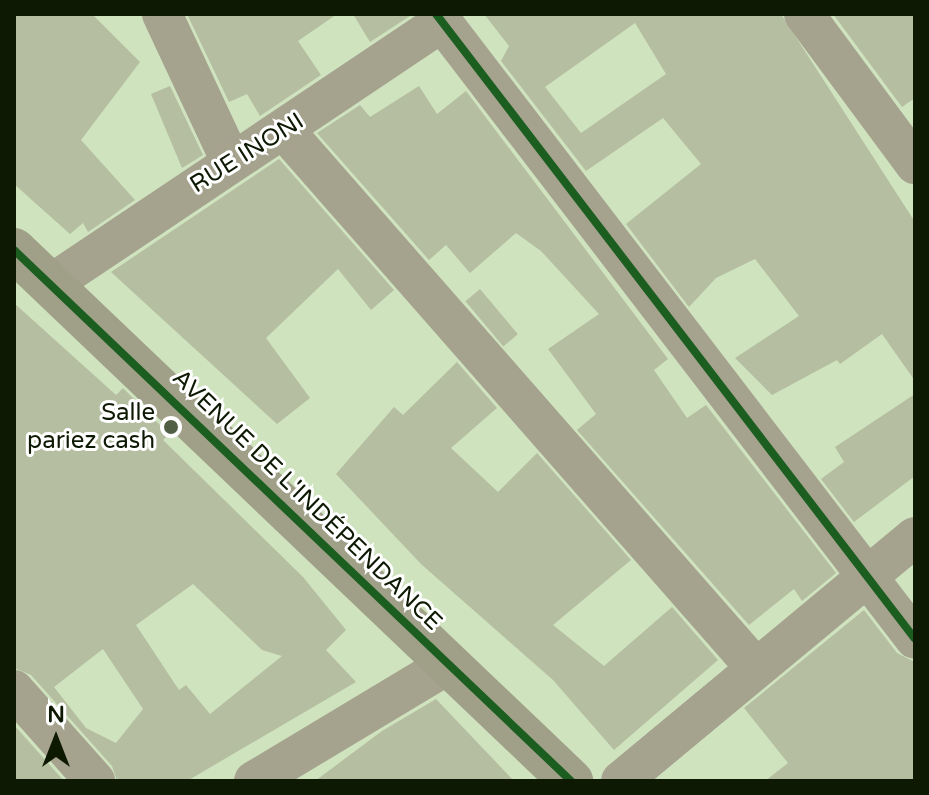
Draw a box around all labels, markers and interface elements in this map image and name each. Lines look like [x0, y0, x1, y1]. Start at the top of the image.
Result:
street label: RUE INONI [185, 107, 309, 199]
street label: AVENUE DE L'INDÉPENDANCE [166, 363, 448, 637]
place label: Salle pariez cash [27, 399, 155, 455]
marker: Salle pariez cash [162, 418, 180, 436]
north arrow [16, 699, 96, 779]
text: N [47, 702, 65, 728]

